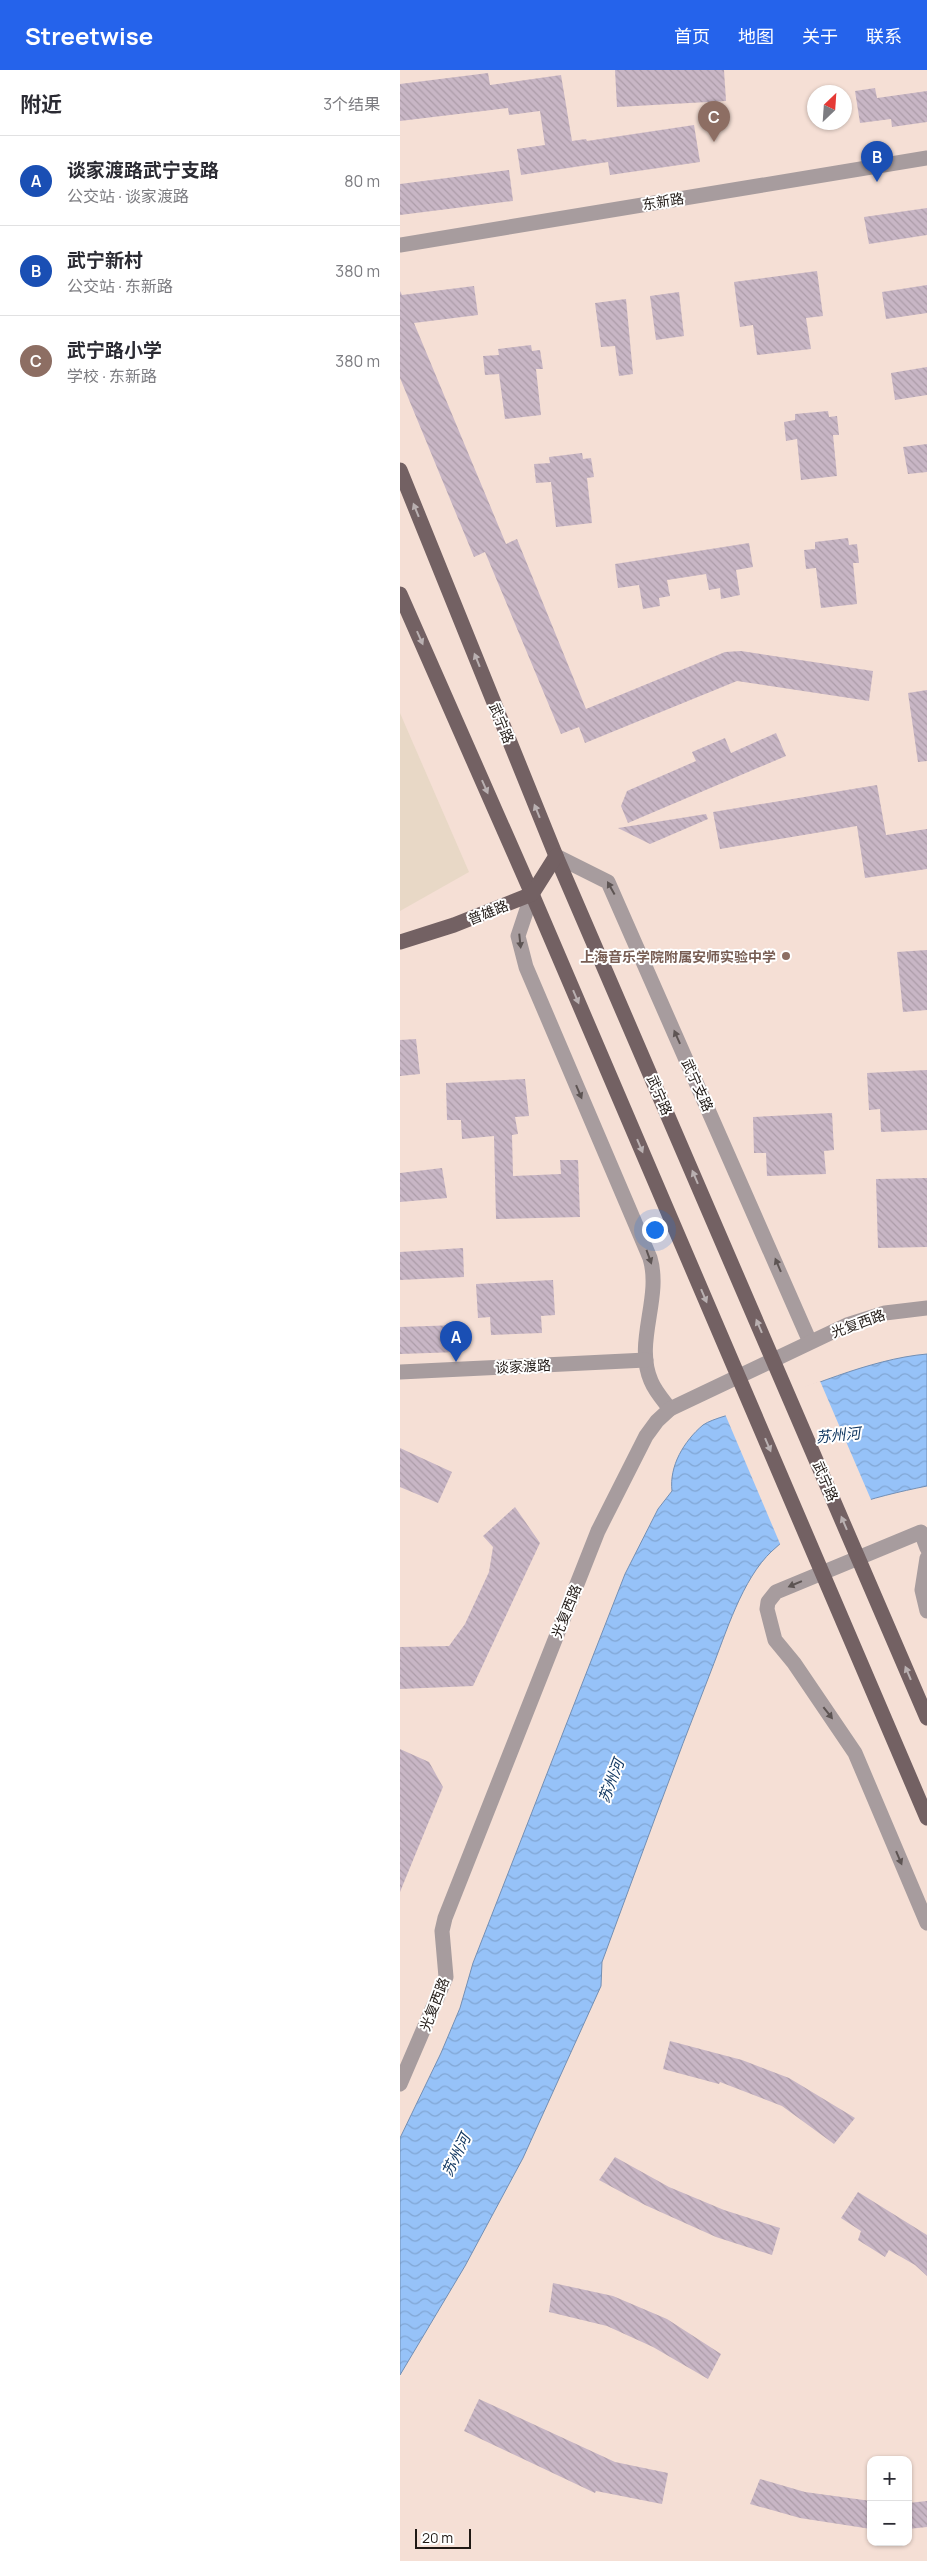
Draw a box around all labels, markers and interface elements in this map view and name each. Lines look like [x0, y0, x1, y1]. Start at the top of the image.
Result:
text: Streetwise [25, 19, 153, 52]
text: 首页 [674, 24, 710, 48]
text: 地图 [738, 24, 774, 48]
text: 关于 [802, 24, 838, 48]
text: 联系 [866, 24, 902, 48]
north arrow [807, 85, 852, 130]
text: 附近 [20, 90, 62, 118]
text: 3个结果 [323, 93, 380, 115]
pin: C [698, 101, 730, 142]
pin: B [861, 141, 893, 182]
text: 谈家渡路武宁支路 [67, 157, 219, 183]
text: A [31, 170, 41, 192]
text: 80 m [344, 170, 380, 192]
text: 公交站 · 谈家渡路 [67, 185, 189, 207]
street label: 东新路 [641, 188, 685, 214]
text: 武宁新村 [67, 247, 143, 273]
text: B [31, 260, 41, 282]
text: 380 m [335, 260, 380, 282]
text: 公交站 · 东新路 [67, 275, 173, 297]
text: 武宁路小学 [67, 337, 162, 363]
text: C [30, 350, 42, 372]
text: 380 m [335, 350, 380, 372]
text: 学校 · 东新路 [67, 365, 157, 387]
one-way arrow [412, 502, 419, 517]
one-way arrow [416, 631, 424, 645]
one-way arrow [472, 653, 480, 667]
street label: 武宁路 [485, 700, 519, 746]
one-way arrow [481, 780, 489, 794]
one-way arrow [533, 804, 541, 818]
one-way arrow [606, 882, 615, 895]
street label: 普雄路 [465, 895, 511, 929]
one-way arrow [516, 933, 524, 949]
place label: 上海音乐学院附属安师实验中学 [580, 947, 776, 966]
marker: 上海音乐学院附属安师实验中学 [780, 950, 792, 962]
one-way arrow [572, 990, 580, 1004]
one-way arrow [672, 1030, 680, 1044]
street label: 武宁支路 [678, 1056, 718, 1114]
street label: 武宁路 [643, 1072, 677, 1118]
one-way arrow [575, 1085, 583, 1099]
one-way arrow [636, 1139, 644, 1153]
one-way arrow [690, 1169, 698, 1184]
your location [642, 1217, 668, 1243]
one-way arrow [645, 1250, 653, 1265]
one-way arrow [773, 1258, 781, 1272]
one-way arrow [700, 1289, 708, 1303]
street label: 光复西路 [828, 1304, 888, 1342]
one-way arrow [755, 1318, 763, 1333]
pin: A [440, 1321, 472, 1362]
street label: 谈家渡路 [495, 1355, 551, 1377]
water label: 苏州河 [815, 1422, 864, 1448]
one-way arrow [764, 1438, 772, 1452]
street label: 武宁路 [809, 1458, 843, 1504]
one-way arrow [839, 1516, 847, 1530]
street label: 光复西路 [547, 1581, 585, 1641]
one-way arrow [788, 1581, 802, 1589]
one-way arrow [903, 1666, 911, 1680]
one-way arrow [823, 1706, 833, 1720]
water label: 苏州河 [593, 1753, 630, 1806]
one-way arrow [896, 1851, 904, 1865]
street label: 光复西路 [415, 1974, 453, 2034]
water label: 苏州河 [437, 2127, 477, 2180]
map controls [867, 2456, 912, 2546]
button: + [867, 2456, 912, 2501]
button: − [867, 2501, 912, 2546]
scale bar [415, 2526, 471, 2549]
text: 20 m [422, 2528, 453, 2547]

